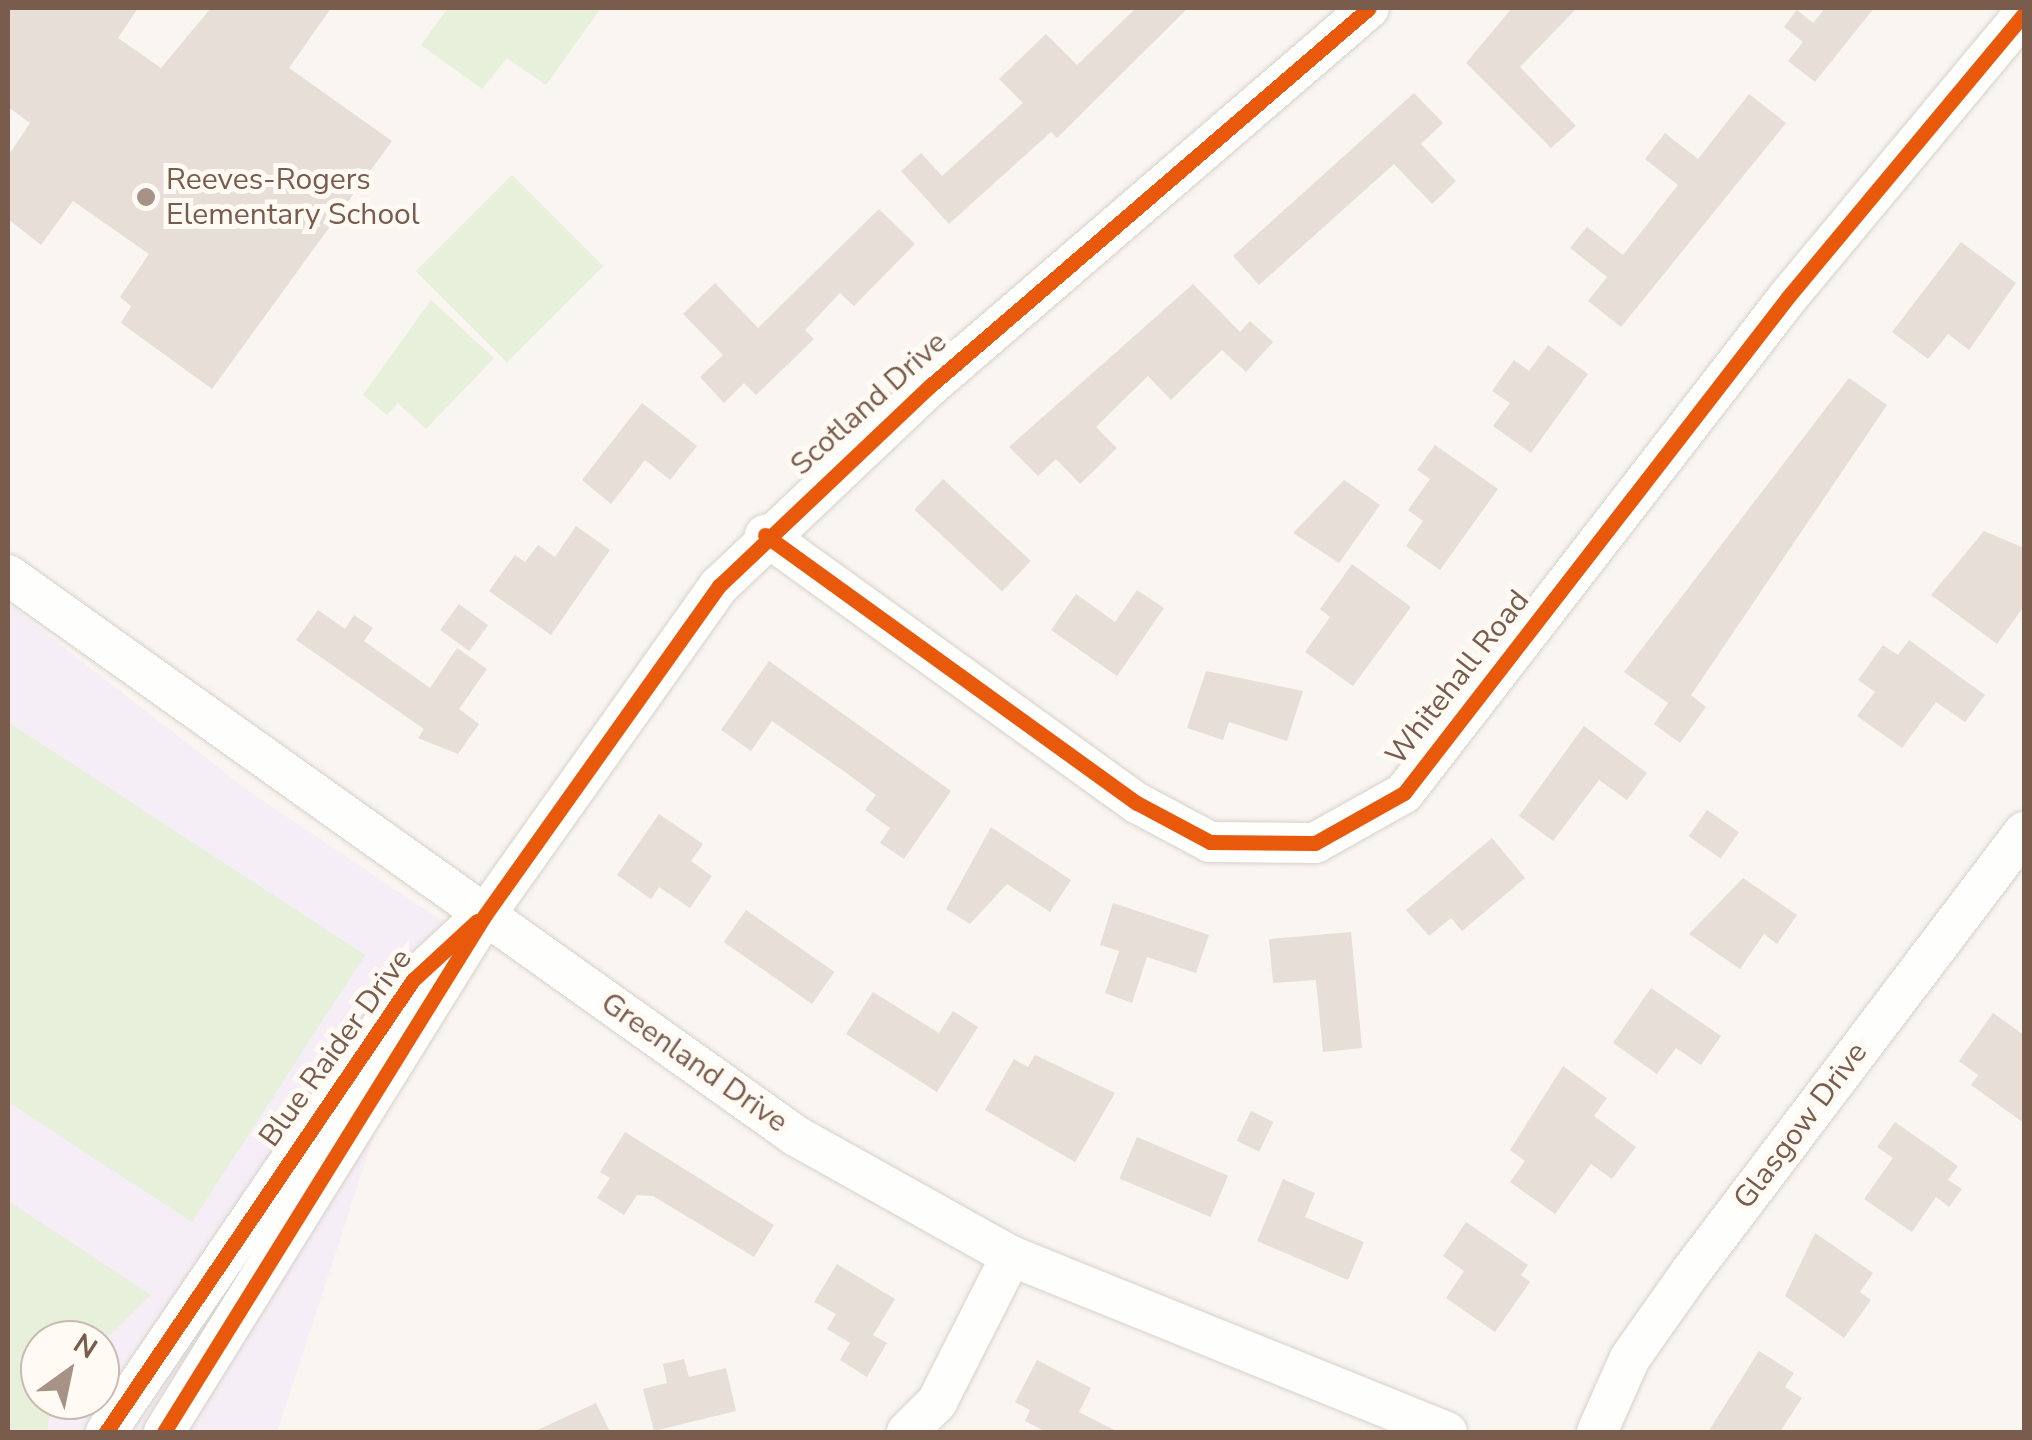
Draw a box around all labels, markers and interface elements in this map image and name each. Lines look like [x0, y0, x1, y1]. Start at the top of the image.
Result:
place label: Reeves-Rogers Elementary School [166, 162, 420, 232]
marker: Reeves-Rogers Elementary School [135, 186, 157, 208]
street label: Scotland Drive [784, 325, 954, 483]
street label: Whitehall Road [1379, 584, 1537, 772]
street label: Blue Raider Drive [252, 942, 420, 1154]
street label: Greenland Drive [594, 985, 794, 1141]
street label: Glasgow Drive [1727, 1036, 1875, 1216]
north arrow [20, 1320, 120, 1420]
text: N [66, 1325, 104, 1368]

